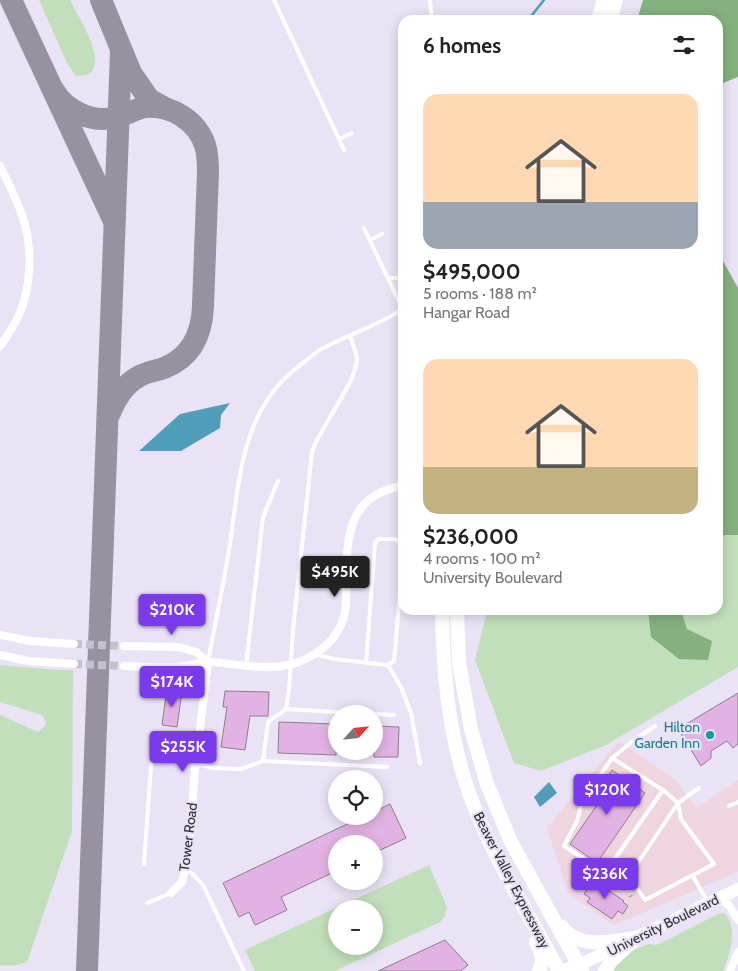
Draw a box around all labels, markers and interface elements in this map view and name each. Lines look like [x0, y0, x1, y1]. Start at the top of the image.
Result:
icon: filters [670, 31, 698, 59]
text: 6 homes [423, 33, 501, 58]
icon: home [516, 126, 606, 216]
text: $495,000 [423, 259, 520, 284]
text: 5 rooms · 188 m² [423, 284, 537, 303]
text: Hangar Road [423, 303, 510, 322]
icon: home [516, 391, 606, 481]
text: $236,000 [423, 524, 519, 549]
text: 4 rooms · 100 m² [423, 549, 540, 568]
pin: $495K [300, 556, 370, 598]
text: $495K [312, 562, 358, 581]
text: University Boulevard [423, 568, 562, 587]
pin: $210K [137, 594, 207, 636]
text: $210K [150, 600, 194, 619]
pin: $174K [137, 666, 207, 708]
text: $174K [151, 672, 193, 691]
north arrow [328, 705, 382, 760]
map controls [328, 705, 383, 955]
place label: Hilton Garden Inn [635, 718, 700, 752]
marker: Hilton Garden Inn [704, 729, 716, 741]
pin: $255K [148, 730, 218, 773]
text: $255K [161, 737, 205, 756]
button: locate [328, 770, 383, 825]
pin: $120K [572, 774, 642, 816]
text: $120K [585, 780, 629, 799]
street label: Tower Road [175, 802, 201, 872]
street label: Beaver Valley Expressway [470, 809, 554, 951]
button: + [328, 835, 383, 890]
pin: $236K [570, 858, 640, 900]
text: $236K [582, 864, 628, 883]
street label: University Boulevard [604, 890, 722, 960]
button: − [328, 900, 383, 955]

